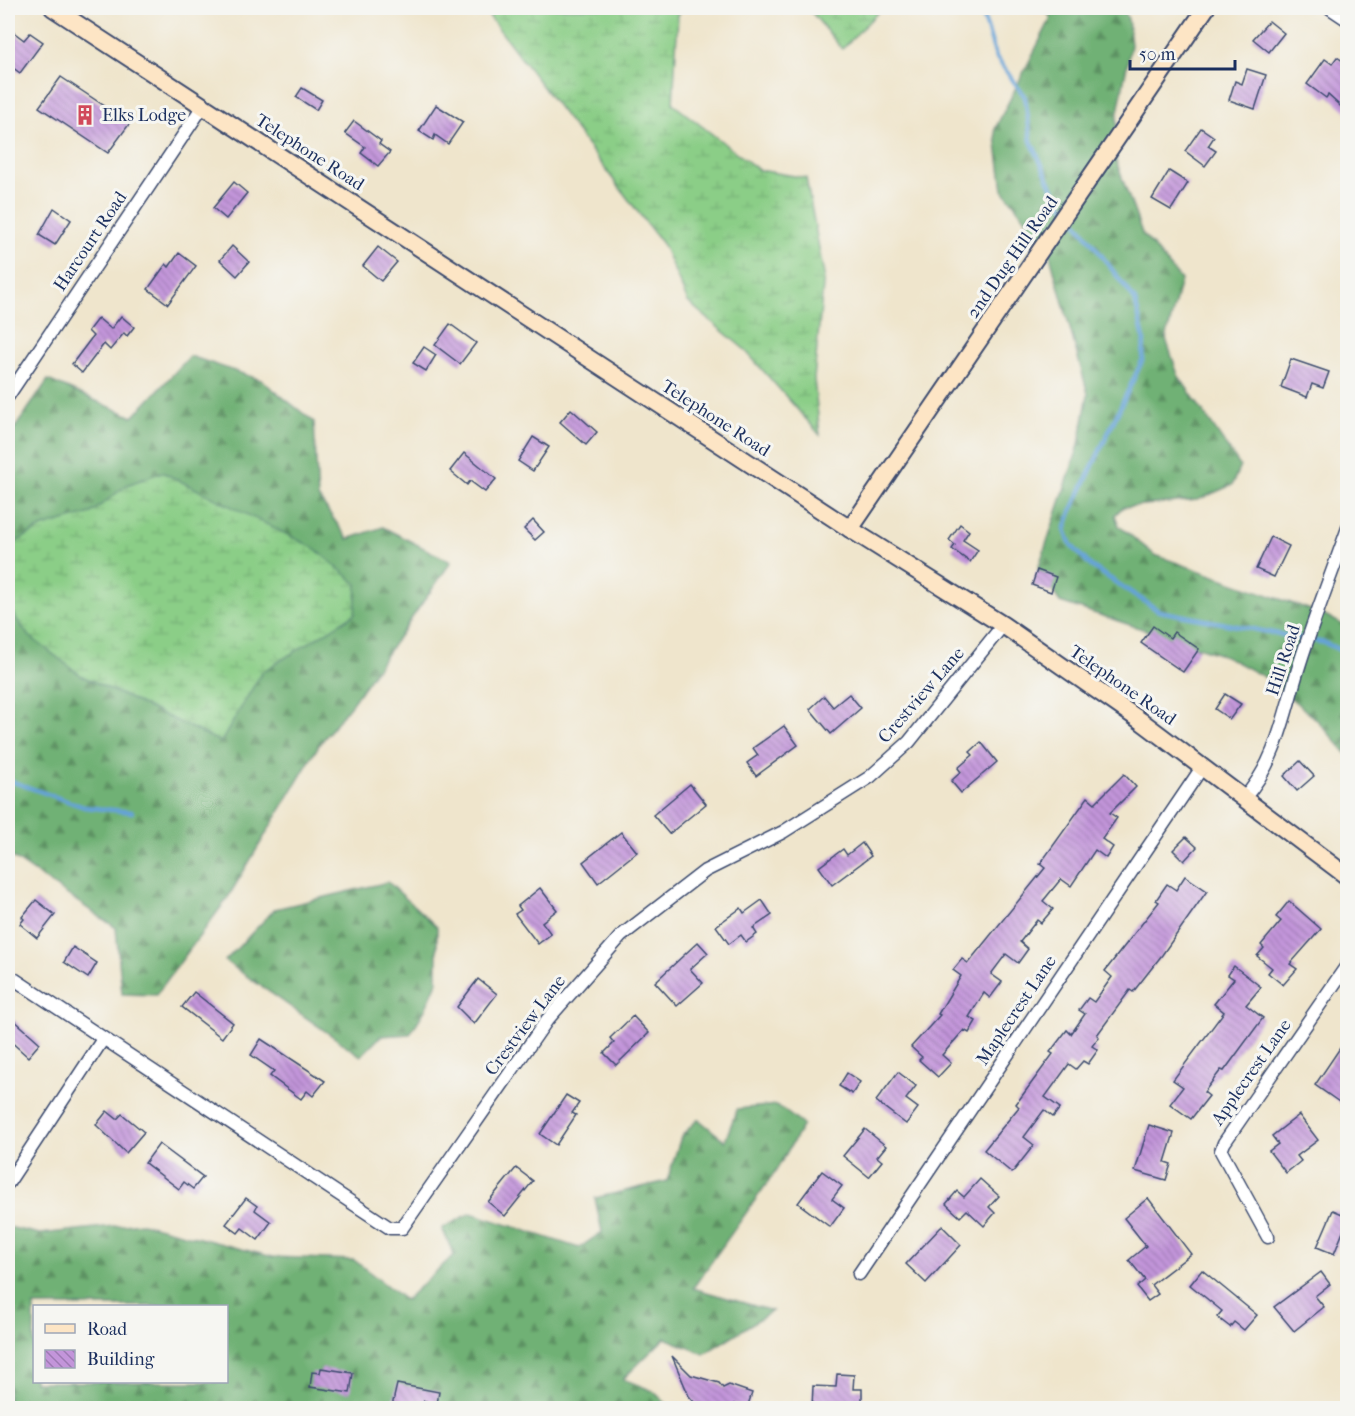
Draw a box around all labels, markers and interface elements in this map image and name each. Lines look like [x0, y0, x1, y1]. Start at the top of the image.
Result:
scale bar [1130, 33, 1235, 71]
text: 50 m [1139, 44, 1176, 65]
building icon: Elks Lodge [73, 103, 97, 127]
place label: Elks Lodge [102, 105, 186, 126]
street label: Telephone Road [252, 110, 368, 195]
street label: Harcourt Road [49, 187, 131, 295]
street label: 2nd Dug Hill Road [962, 192, 1062, 322]
street label: Telephone Road [658, 376, 774, 461]
street label: Hill Road [1262, 622, 1305, 698]
street label: Telephone Road [1065, 641, 1180, 730]
street label: Crestview Lane [874, 643, 969, 748]
street label: Maplecrest Lane [972, 951, 1061, 1069]
street label: Crestview Lane [481, 971, 570, 1080]
street label: Applecrest Lane [1207, 1015, 1296, 1130]
legend [33, 1305, 228, 1383]
text: Road [87, 1319, 127, 1340]
text: Building [87, 1349, 155, 1370]

